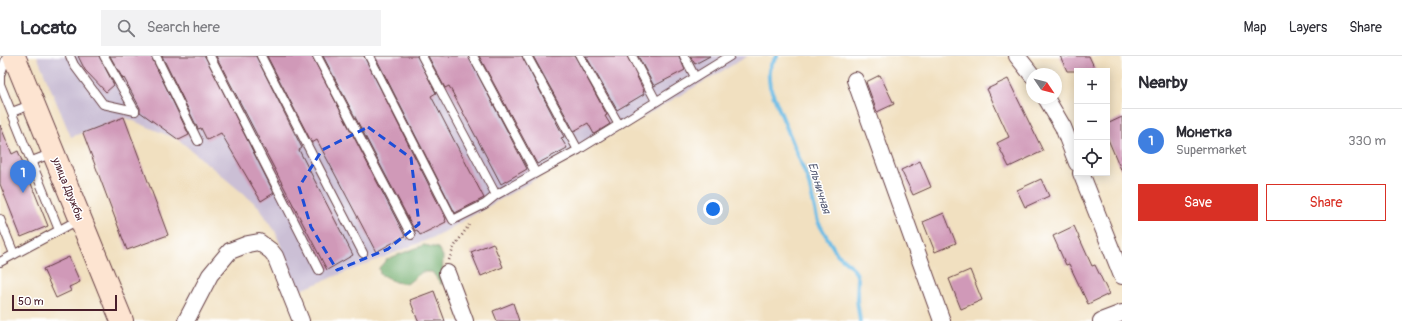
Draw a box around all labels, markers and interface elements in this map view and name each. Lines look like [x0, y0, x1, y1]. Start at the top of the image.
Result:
search box [101, 10, 381, 46]
text: Locato [20, 16, 77, 40]
icon: search [115, 17, 137, 39]
text: Search here [147, 18, 220, 37]
text: Map [1244, 19, 1267, 36]
text: Layers [1289, 19, 1327, 36]
text: Share [1349, 19, 1382, 36]
north arrow [1026, 68, 1062, 104]
map controls [1074, 68, 1110, 176]
button: + [1074, 68, 1110, 104]
text: Nearby [1138, 72, 1187, 93]
button: − [1074, 104, 1110, 140]
text: Монетка [1176, 123, 1232, 142]
text: 1 [1148, 133, 1154, 149]
text: 330 m [1348, 133, 1386, 149]
button: locate [1074, 140, 1110, 176]
text: Supermarket [1176, 142, 1247, 158]
street label: улица Дружбы [49, 155, 87, 222]
pin: 1 [10, 160, 36, 193]
water label: Ельничная [804, 161, 834, 217]
button: Save [1138, 184, 1258, 221]
button: Share [1266, 184, 1386, 221]
your location [703, 199, 723, 219]
scale bar [12, 293, 117, 312]
text: 50 m [18, 295, 44, 308]

